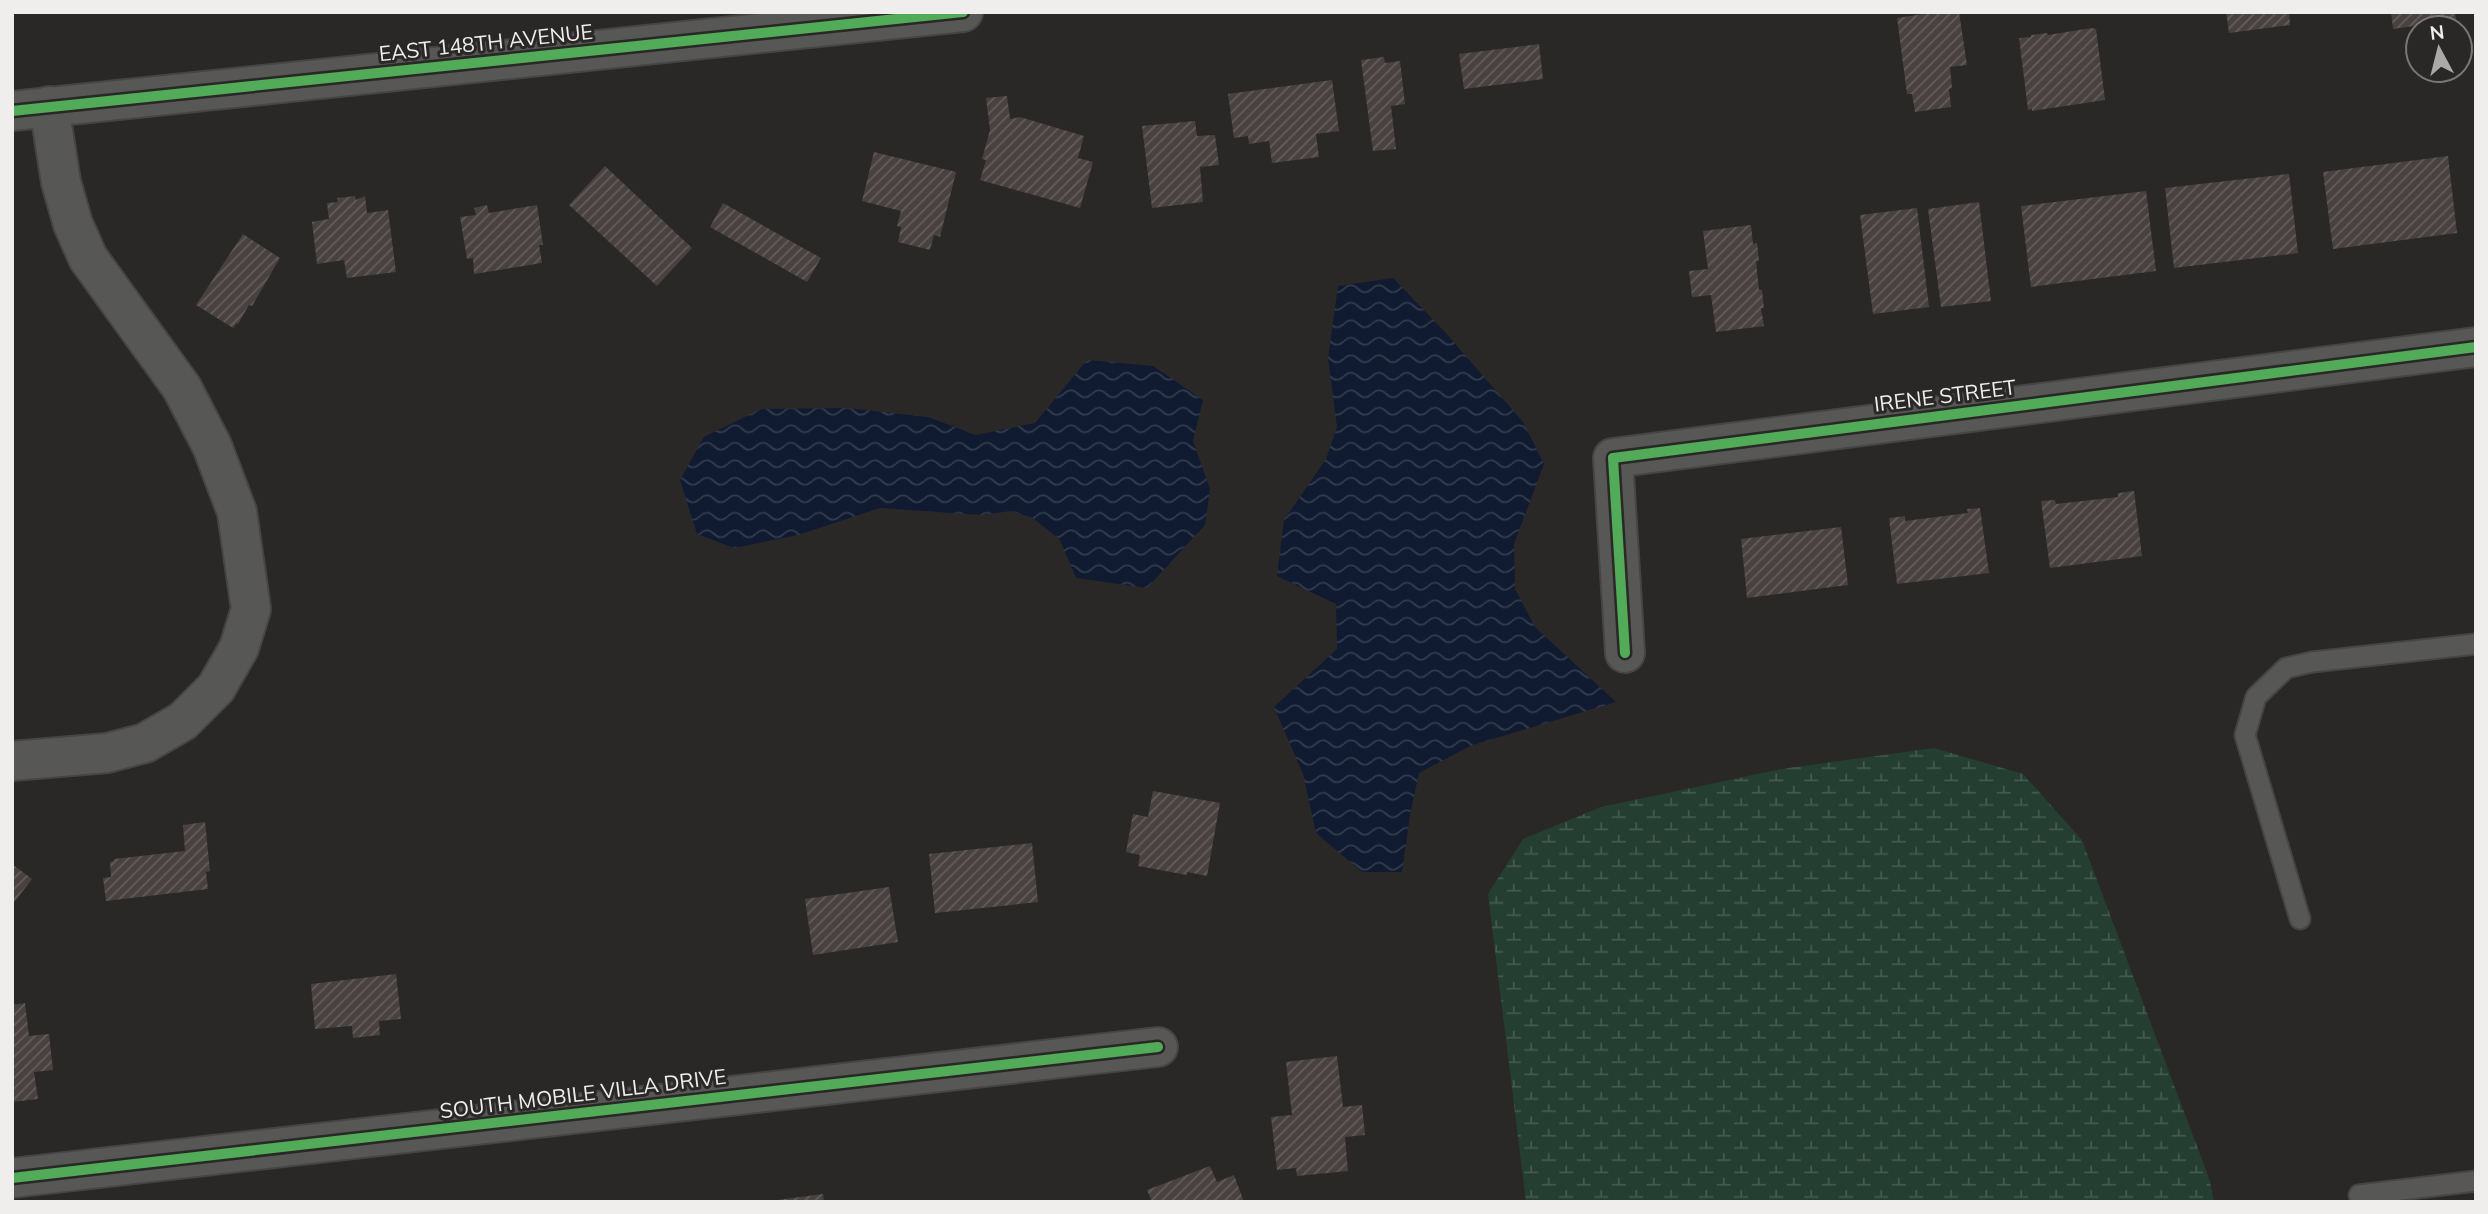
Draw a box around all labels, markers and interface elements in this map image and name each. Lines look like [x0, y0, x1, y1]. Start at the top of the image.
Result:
north arrow [2404, 14, 2474, 84]
street label: EAST 148TH AVENUE [378, 18, 594, 66]
text: N [2428, 19, 2446, 45]
street label: IRENE STREET [1872, 373, 2018, 417]
street label: SOUTH MOBILE VILLA DRIVE [438, 1063, 728, 1123]

